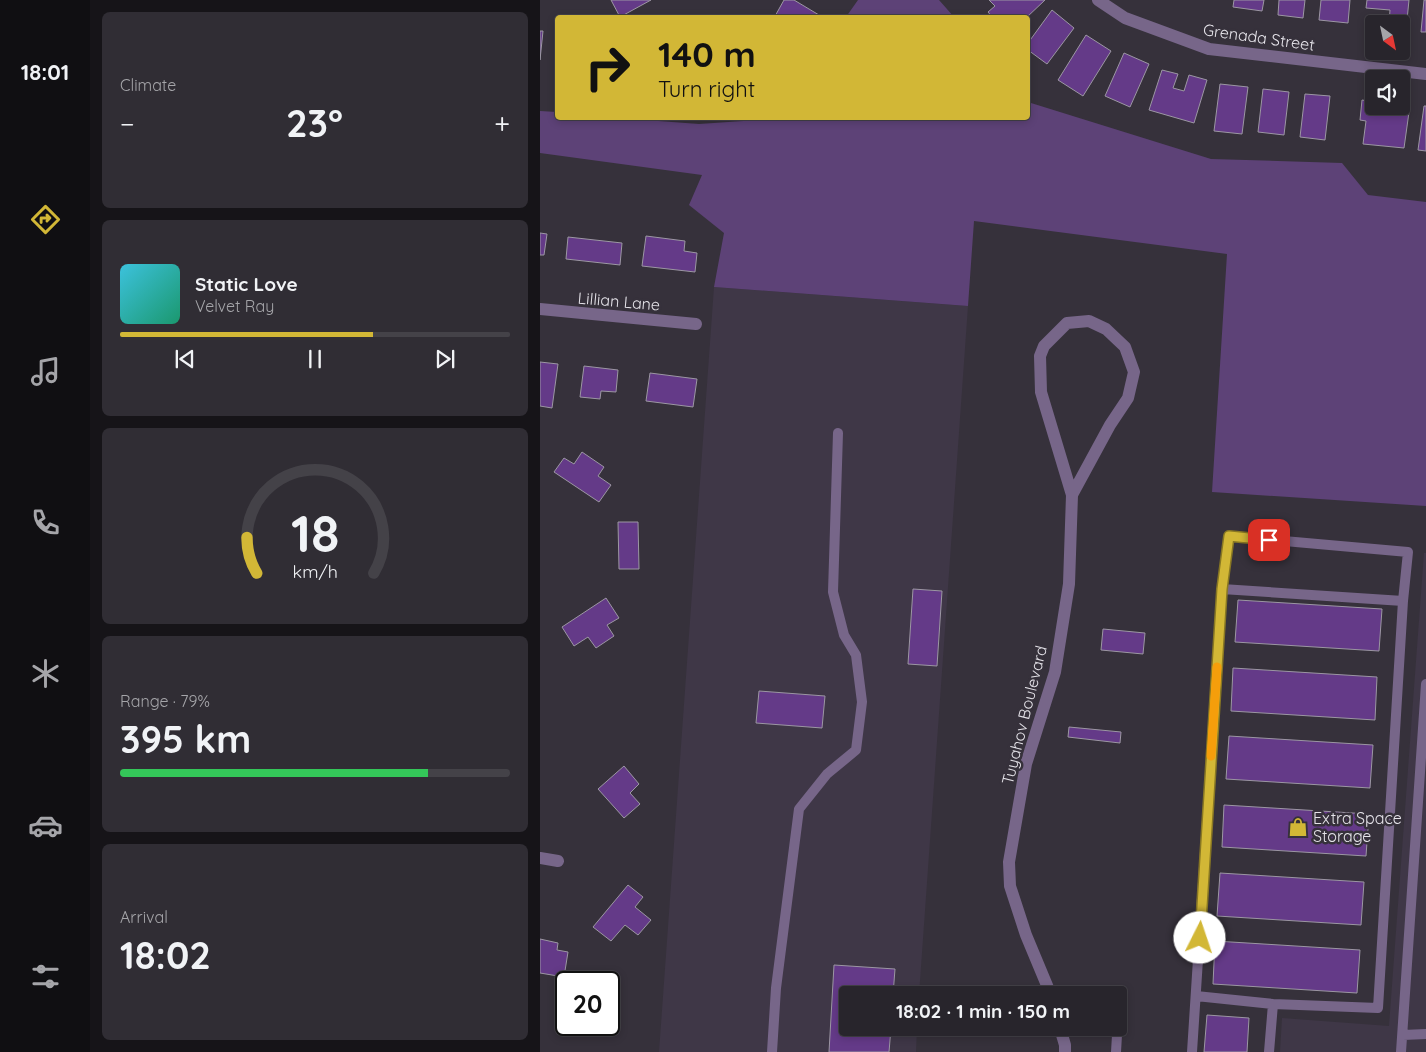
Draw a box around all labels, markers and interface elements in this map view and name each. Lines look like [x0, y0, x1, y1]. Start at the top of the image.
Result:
north arrow [1365, 15, 1410, 60]
map controls [1365, 15, 1410, 115]
street label: Grenada Street [1202, 19, 1316, 55]
text: 140 m [658, 32, 756, 76]
icon: right [575, 35, 640, 100]
text: 18:01 [21, 58, 69, 86]
button: sound [1365, 70, 1410, 115]
text: Climate [120, 75, 176, 95]
text: Turn right [658, 75, 755, 103]
text: 23° [286, 99, 343, 147]
text: − [120, 106, 135, 141]
text: + [494, 106, 510, 141]
icon: directions [28, 202, 63, 237]
text: Static Love [195, 272, 298, 296]
street label: Lillian Lane [577, 287, 661, 315]
text: Velvet Ray [195, 296, 274, 316]
icon: previous [171, 345, 199, 373]
icon: pause [301, 345, 329, 373]
icon: next [431, 345, 459, 373]
icon: music [28, 354, 63, 389]
text: 18 [291, 500, 339, 565]
icon: phone [28, 505, 63, 540]
pin [1248, 519, 1290, 561]
icon: arrive [1255, 526, 1283, 554]
text: km/h [292, 560, 338, 582]
street label: Tuyahov Boulevard [997, 643, 1051, 787]
icon: climate [28, 656, 63, 691]
text: Range · 79% [120, 691, 210, 711]
text: 395 km [120, 715, 251, 763]
icon: car [28, 808, 63, 843]
place label: Extra Space Storage [1313, 808, 1402, 846]
shop icon: Extra Space Storage [1287, 816, 1309, 838]
text: Arrival [120, 907, 168, 927]
position arrow [1173, 911, 1225, 963]
text: 18:02 [120, 931, 211, 979]
icon: filters [28, 959, 63, 994]
speed limit sign: 20 [555, 971, 620, 1036]
text: 18:02 · 1 min · 150 m [896, 999, 1070, 1023]

